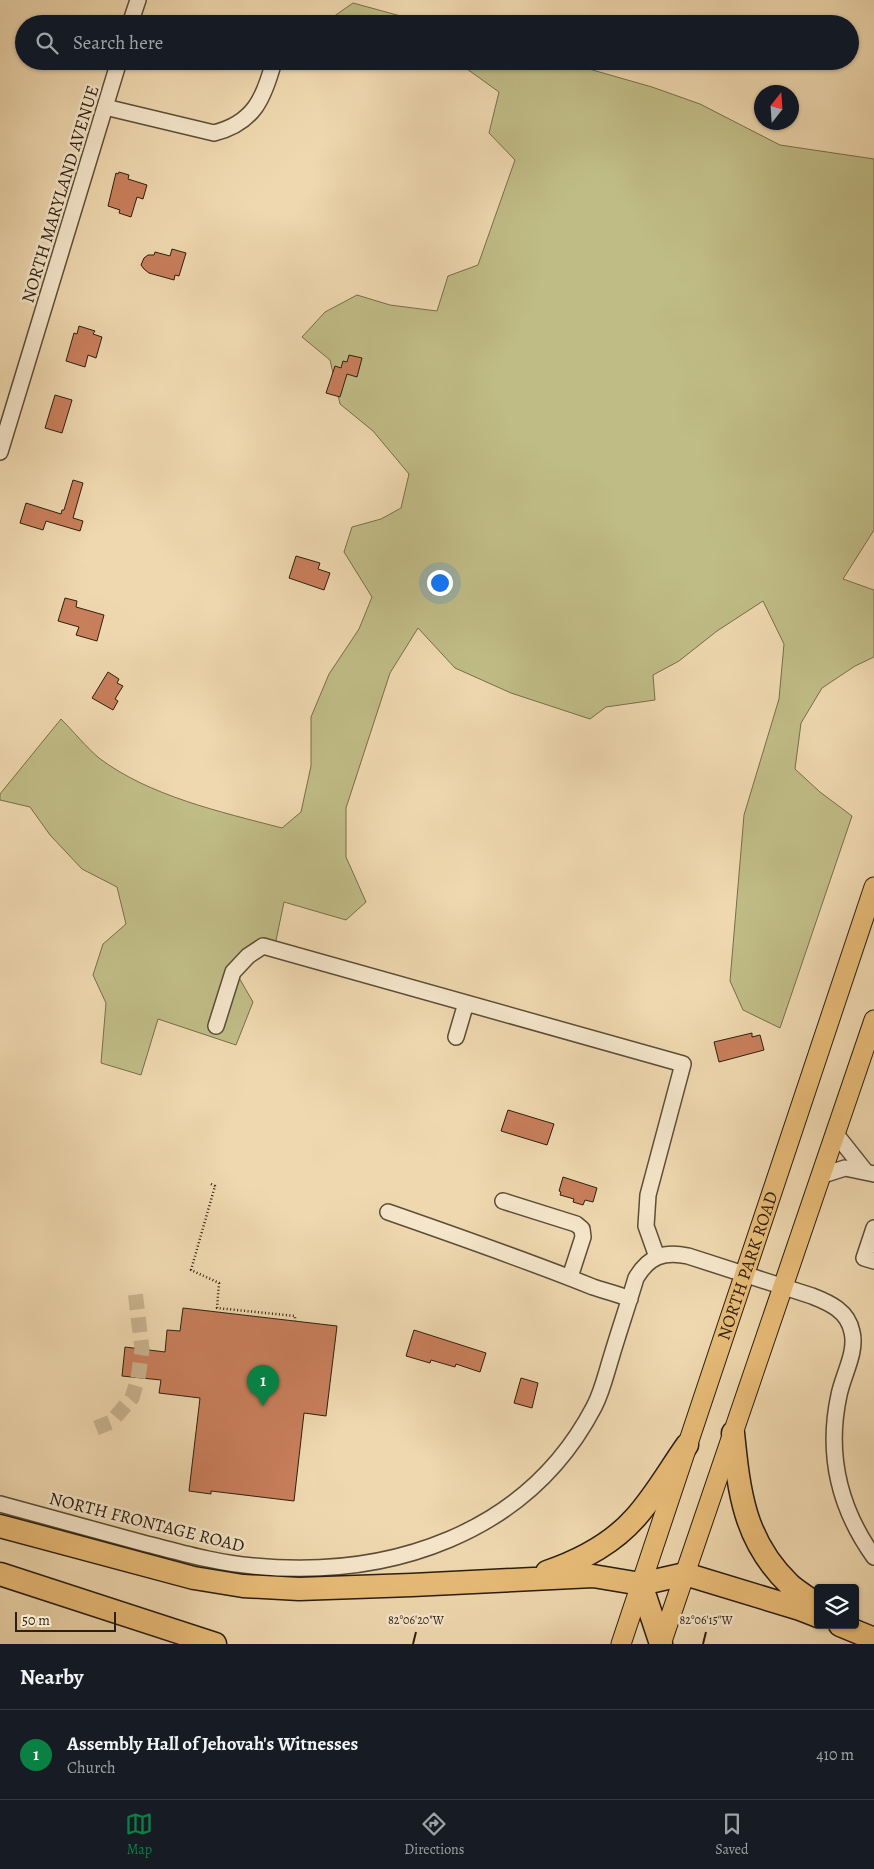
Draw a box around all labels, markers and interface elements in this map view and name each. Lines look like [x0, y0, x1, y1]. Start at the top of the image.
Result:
search box [15, 15, 859, 70]
icon: search [33, 29, 61, 57]
text: Search here [73, 30, 163, 56]
street label: NORTH MARYLAND AVENUE [15, 82, 105, 306]
north arrow [754, 85, 799, 130]
your location [427, 570, 453, 596]
street label: NORTH PARK ROAD [711, 1188, 784, 1343]
pin: 1 [247, 1365, 279, 1406]
street label: NORTH FRONTAGE ROAD [47, 1486, 247, 1558]
map controls [814, 1584, 859, 1629]
button: layers [814, 1584, 859, 1629]
scale bar [15, 1609, 116, 1632]
text: 50 m [22, 1611, 50, 1630]
text: 82°06'20"W [388, 1612, 445, 1628]
text: 82°06'15"W [679, 1612, 733, 1628]
text: Nearby [20, 1663, 83, 1691]
text: Assembly Hall of Jehovah's Witnesses [67, 1731, 358, 1757]
text: 1 [33, 1744, 39, 1766]
text: 410 m [816, 1744, 854, 1766]
text: Church [67, 1757, 116, 1779]
tab: Map [125, 1810, 153, 1859]
tab: Directions [404, 1810, 464, 1859]
tab: Saved [715, 1810, 749, 1859]

